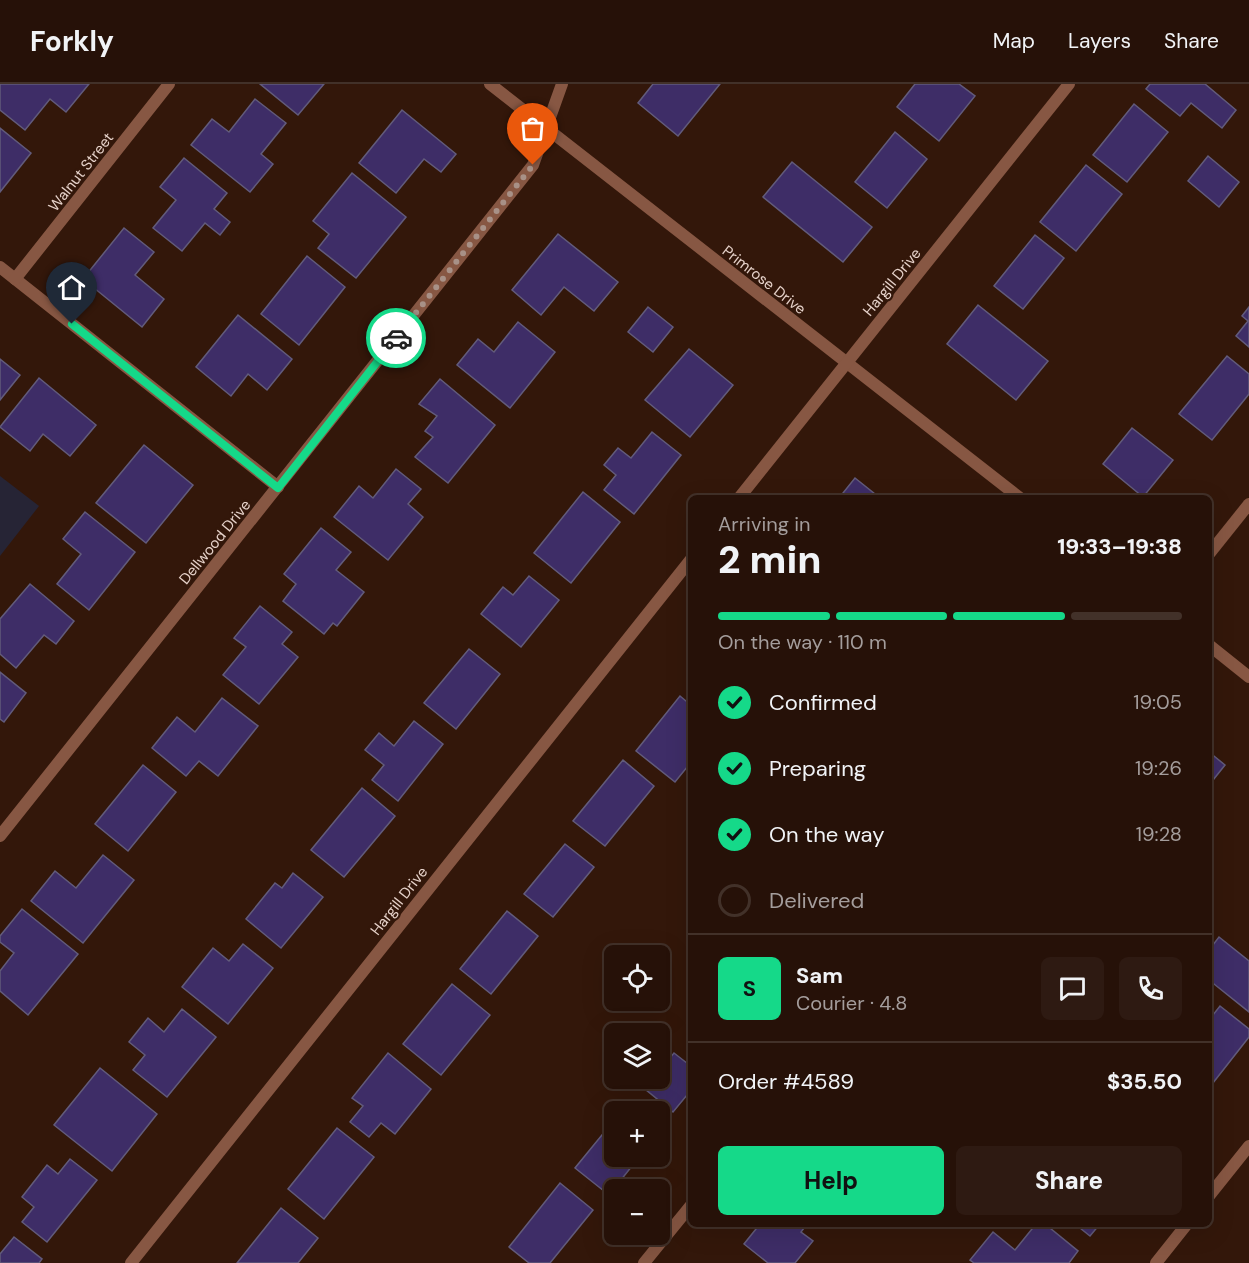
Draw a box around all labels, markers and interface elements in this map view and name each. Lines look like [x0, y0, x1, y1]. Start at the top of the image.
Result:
text: Forkly [30, 23, 114, 60]
text: Map [993, 27, 1035, 55]
text: Layers [1068, 27, 1131, 55]
text: Share [1164, 27, 1219, 55]
pin [507, 103, 558, 165]
icon: bag [516, 112, 549, 145]
street label: Walnut Street [44, 128, 118, 216]
street label: Primrose Drive [718, 241, 810, 319]
street label: Hargill Drive [858, 244, 926, 320]
pin [46, 262, 97, 324]
icon: home [55, 271, 88, 304]
courier [366, 308, 426, 368]
icon: car [380, 322, 413, 355]
street label: Dellwood Drive [175, 496, 255, 588]
text: Arriving in [718, 511, 810, 537]
text: 19:33–19:38 [1057, 532, 1182, 561]
text: 2 min [718, 534, 822, 585]
text: On the way · 110 m [718, 629, 887, 655]
icon: check [718, 686, 751, 719]
text: Confirmed [769, 688, 877, 717]
text: 19:05 [1133, 689, 1182, 715]
icon: check [718, 752, 751, 785]
text: Preparing [769, 754, 866, 783]
text: 19:26 [1135, 755, 1182, 781]
icon: check [718, 818, 751, 851]
text: On the way [769, 820, 884, 849]
text: 19:28 [1136, 821, 1182, 847]
street label: Hargill Drive [366, 863, 432, 939]
text: Delivered [769, 886, 864, 915]
map controls [604, 945, 670, 1245]
button: locate [604, 945, 670, 1011]
button: chat [1041, 957, 1104, 1020]
button: phone [1119, 957, 1182, 1020]
text: Sam [796, 961, 843, 990]
text: S [743, 974, 756, 1003]
text: Courier · 4.8 [796, 990, 907, 1016]
button: layers [604, 1023, 670, 1089]
text: Order #4589 [718, 1067, 854, 1096]
text: $35.50 [1107, 1067, 1182, 1096]
button: + [604, 1101, 670, 1167]
button: Help [718, 1146, 944, 1215]
button: Share [956, 1146, 1182, 1215]
button: − [604, 1179, 670, 1245]

